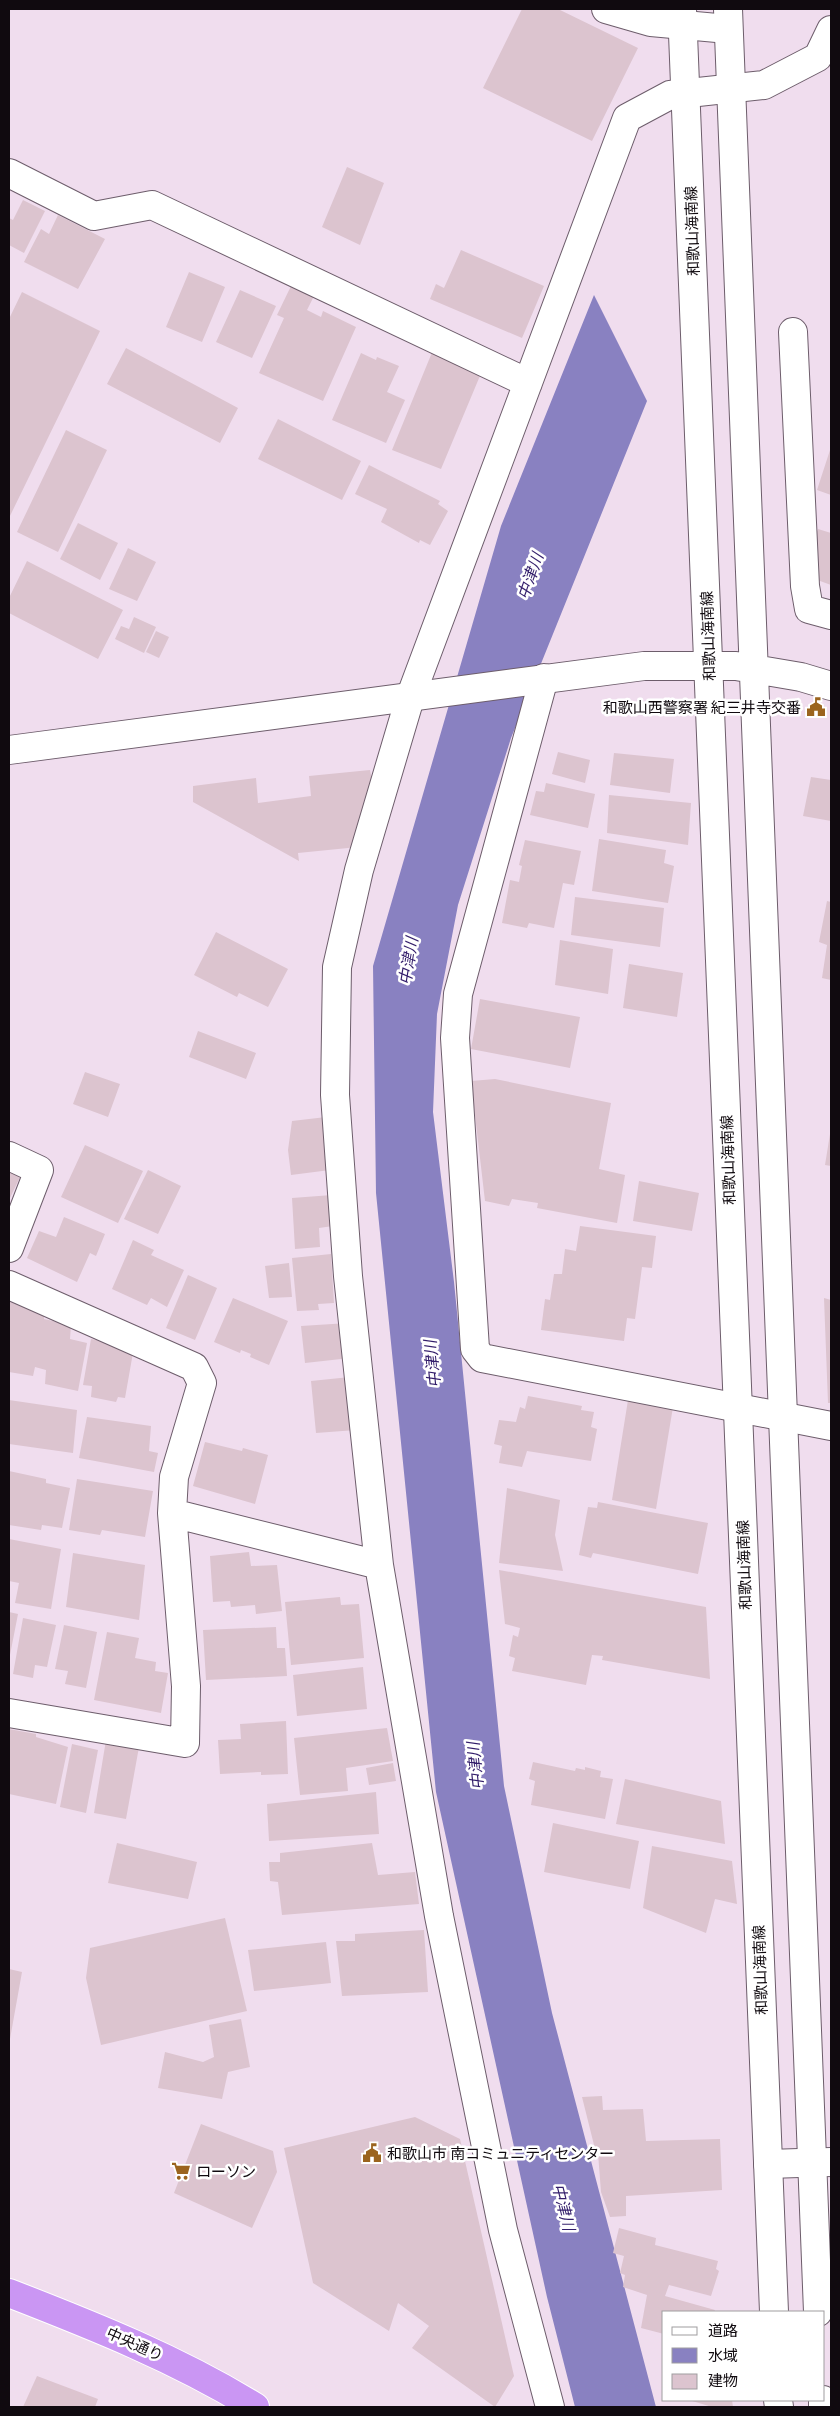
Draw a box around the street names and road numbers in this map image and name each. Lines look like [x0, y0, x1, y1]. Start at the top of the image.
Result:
street label: 和歌山海南線 [681, 186, 703, 276]
street label: 和歌山海南線 [697, 591, 719, 681]
street label: 和歌山海南線 [717, 1115, 739, 1205]
street label: 和歌山海南線 [733, 1520, 755, 1610]
street label: 和歌山海南線 [749, 1925, 771, 2015]
street label: 中央通り [104, 2323, 166, 2365]

